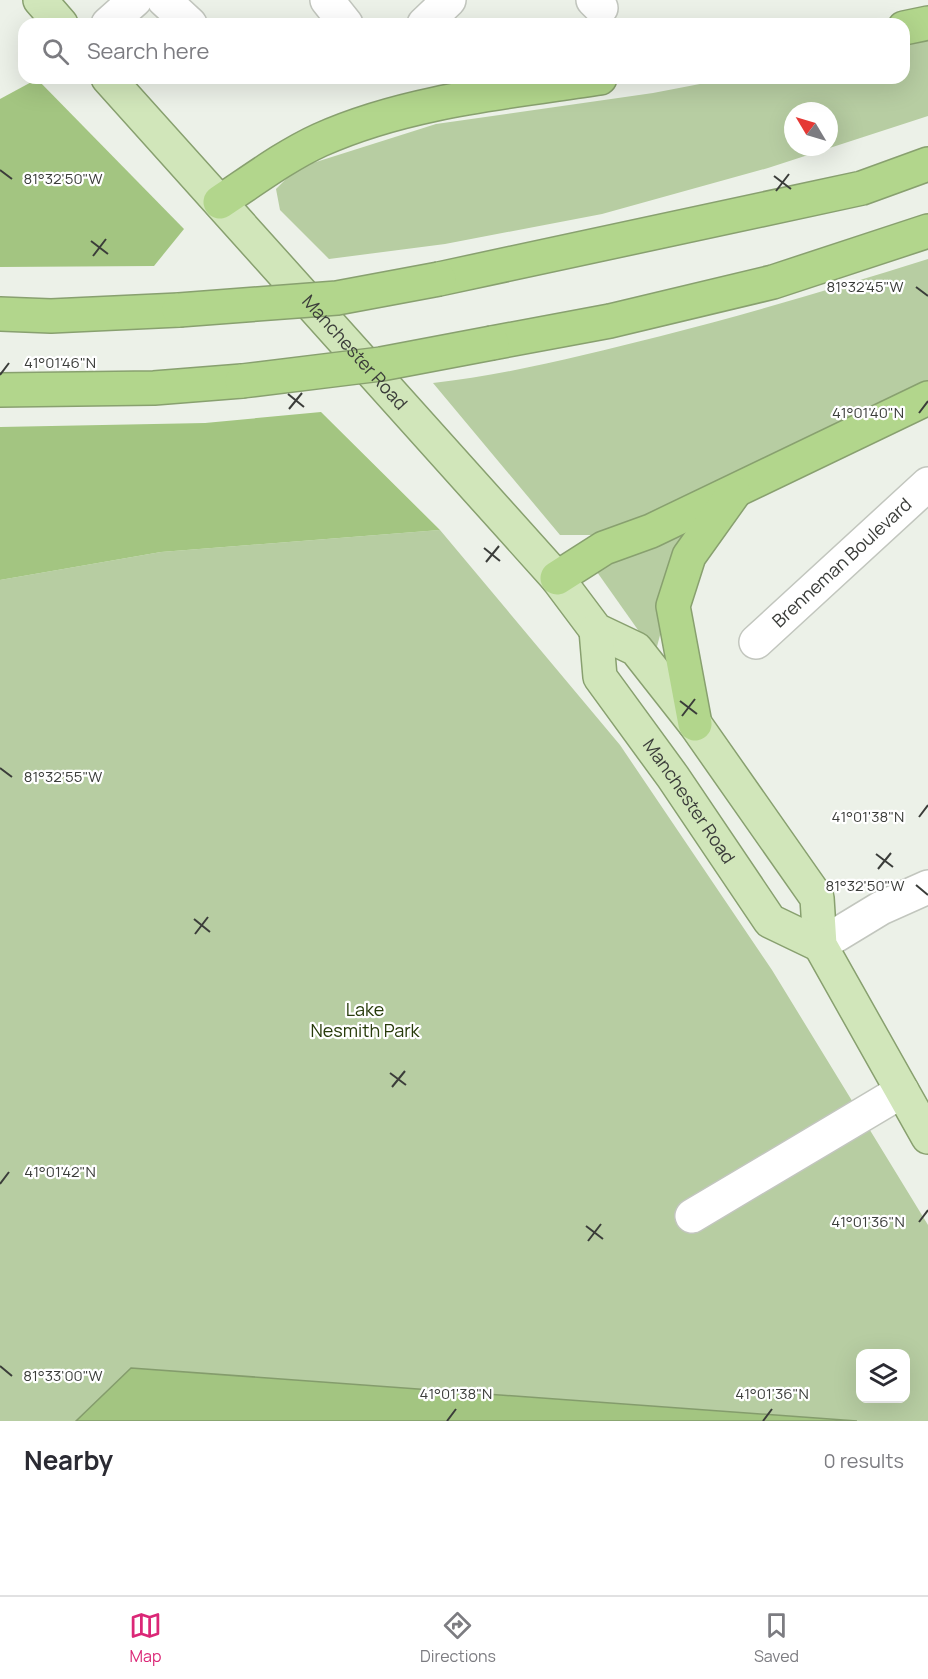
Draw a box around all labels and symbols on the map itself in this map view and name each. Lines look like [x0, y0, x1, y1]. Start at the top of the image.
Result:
north arrow [784, 102, 838, 156]
text: 81°32'50"W [23, 168, 103, 189]
text: 81°32'45"W [827, 276, 903, 297]
street label: Manchester Road [297, 289, 413, 414]
text: 41°01'46"N [24, 352, 96, 373]
text: 41°01'40"N [832, 402, 904, 423]
street label: Brenneman Boulevard [767, 492, 916, 632]
street label: Manchester Road [638, 734, 741, 868]
text: 81°32'55"W [24, 766, 102, 787]
text: 41°01'38"N [832, 806, 904, 827]
text: 81°32'50"W [825, 875, 905, 896]
park label: Lake Nesmith Park [310, 997, 421, 1042]
text: 41°01'42"N [24, 1161, 96, 1182]
text: 41°01'36"N [831, 1211, 905, 1232]
text: 81°33'00"W [23, 1365, 103, 1386]
text: 41°01'38"N [420, 1383, 492, 1404]
text: 41°01'36"N [735, 1383, 809, 1404]

